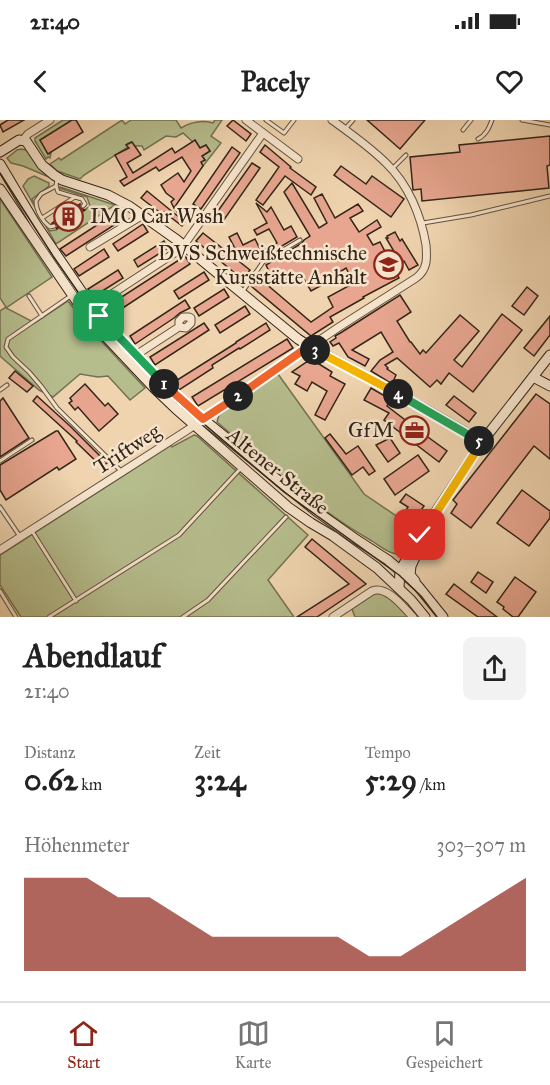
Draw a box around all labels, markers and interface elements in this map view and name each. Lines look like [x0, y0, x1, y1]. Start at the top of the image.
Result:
text: 21:40 [30, 8, 80, 35]
icon: back [24, 65, 57, 98]
text: Pacely [241, 65, 309, 98]
icon: heart [493, 65, 526, 98]
building icon: IMO Car Wash [53, 200, 85, 232]
place label: IMO Car Wash [90, 203, 224, 229]
place label: DVS Schweißtechnische Kursstätte Anhalt [158, 240, 368, 290]
school or university icon: DVS Schweißtechnische Kursstätte Anhalt [372, 249, 404, 281]
pin [73, 290, 124, 341]
icon: arrive [82, 299, 115, 332]
pin: 3 [300, 335, 330, 365]
text: 3 [312, 340, 318, 359]
pin: 1 [149, 369, 179, 399]
text: 1 [161, 374, 167, 393]
pin: 4 [383, 379, 413, 409]
pin: 2 [223, 381, 253, 411]
text: 4 [394, 384, 402, 403]
text: 2 [234, 386, 242, 405]
office icon: GfM [399, 414, 431, 446]
place label: GfM [348, 417, 394, 443]
street label: Triftweg [89, 418, 165, 480]
street label: Altener Straße [221, 421, 335, 520]
pin: 5 [464, 426, 494, 456]
text: 5 [475, 431, 483, 450]
pin [394, 509, 445, 560]
icon: check [403, 518, 436, 551]
text: Abendlauf [24, 636, 162, 676]
button: share [463, 637, 526, 700]
text: 21:40 [24, 679, 70, 703]
text: Distanz [24, 743, 75, 762]
text: Zeit [194, 743, 221, 762]
text: Tempo [365, 743, 411, 762]
text: 0.62 [24, 762, 78, 798]
text: 3:24 [194, 762, 245, 798]
text: 5:29 [365, 762, 417, 798]
text: km [78, 775, 102, 794]
text: /km [417, 775, 446, 794]
text: Höhenmeter [24, 833, 129, 857]
text: 303–307 m [436, 833, 526, 857]
tab: Start [67, 1017, 100, 1072]
tab: Karte [235, 1017, 271, 1072]
tab: Gespeichert [406, 1017, 483, 1072]

